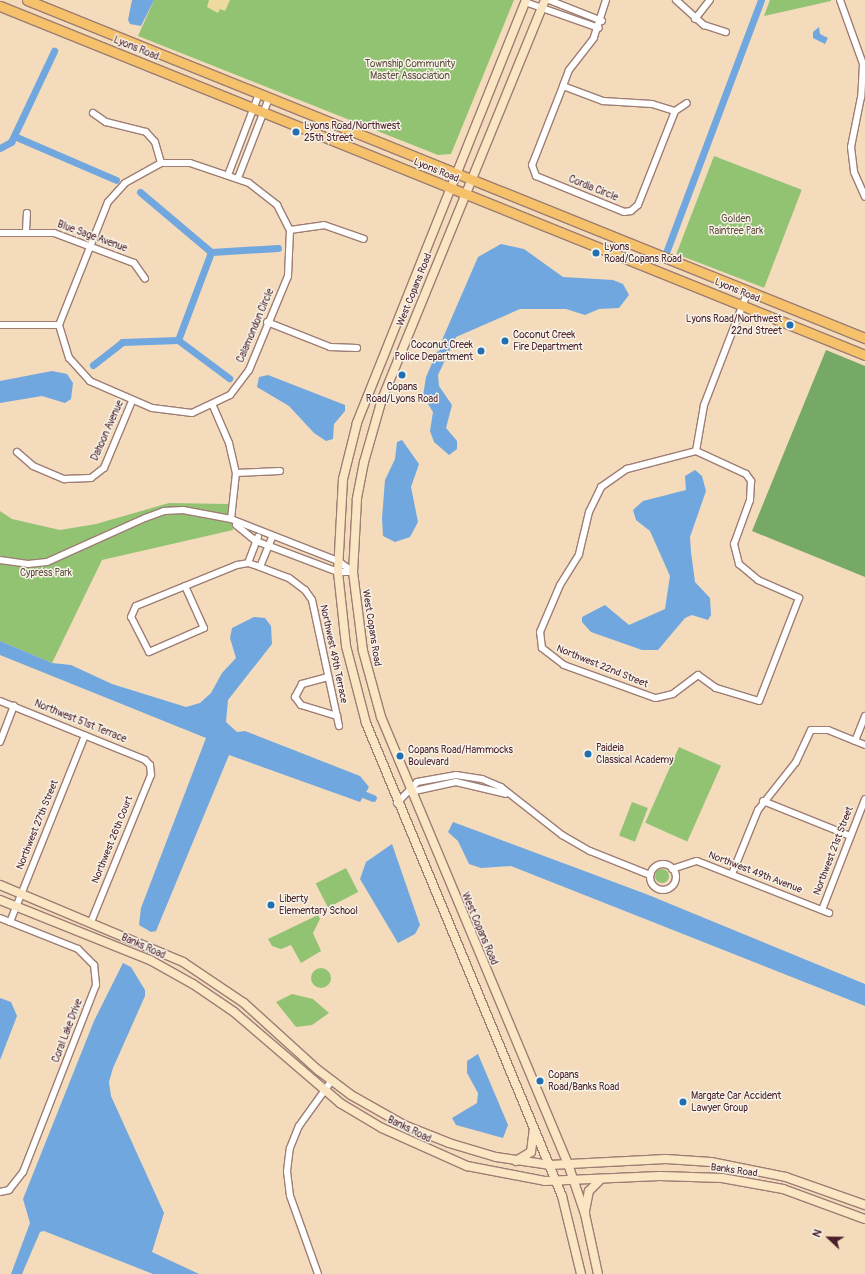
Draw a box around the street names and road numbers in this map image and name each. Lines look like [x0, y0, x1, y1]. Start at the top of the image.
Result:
street label: Lyons Road [112, 34, 160, 64]
street label: Lyons Road [412, 156, 460, 186]
street label: Cordia Circle [566, 174, 620, 204]
street label: Blue Sage Avenue [55, 219, 129, 255]
street label: West Copans Road [395, 252, 435, 328]
street label: Lyons Road [713, 276, 761, 306]
street label: Calamondon Circle [235, 287, 277, 365]
street label: Dahoon Avenue [89, 399, 127, 463]
street label: West Copans Road [359, 589, 383, 667]
street label: Northwest 49th Terrace [317, 604, 349, 704]
street label: Northwest 22nd Street [554, 643, 650, 691]
street label: Northwest 51st Terrace [32, 698, 128, 746]
street label: Northwest 27th Street [15, 778, 61, 872]
street label: Northwest 26th Court [90, 795, 136, 885]
street label: Northwest 21st Street [812, 805, 856, 897]
street label: Northwest 49th Avenue [706, 850, 804, 896]
street label: West Copans Road [458, 891, 500, 967]
street label: Banks Road [119, 932, 167, 962]
street label: Coral Lake Drive [50, 997, 86, 1065]
street label: Banks Road [385, 1114, 433, 1146]
street label: Banks Road [710, 1162, 758, 1180]

